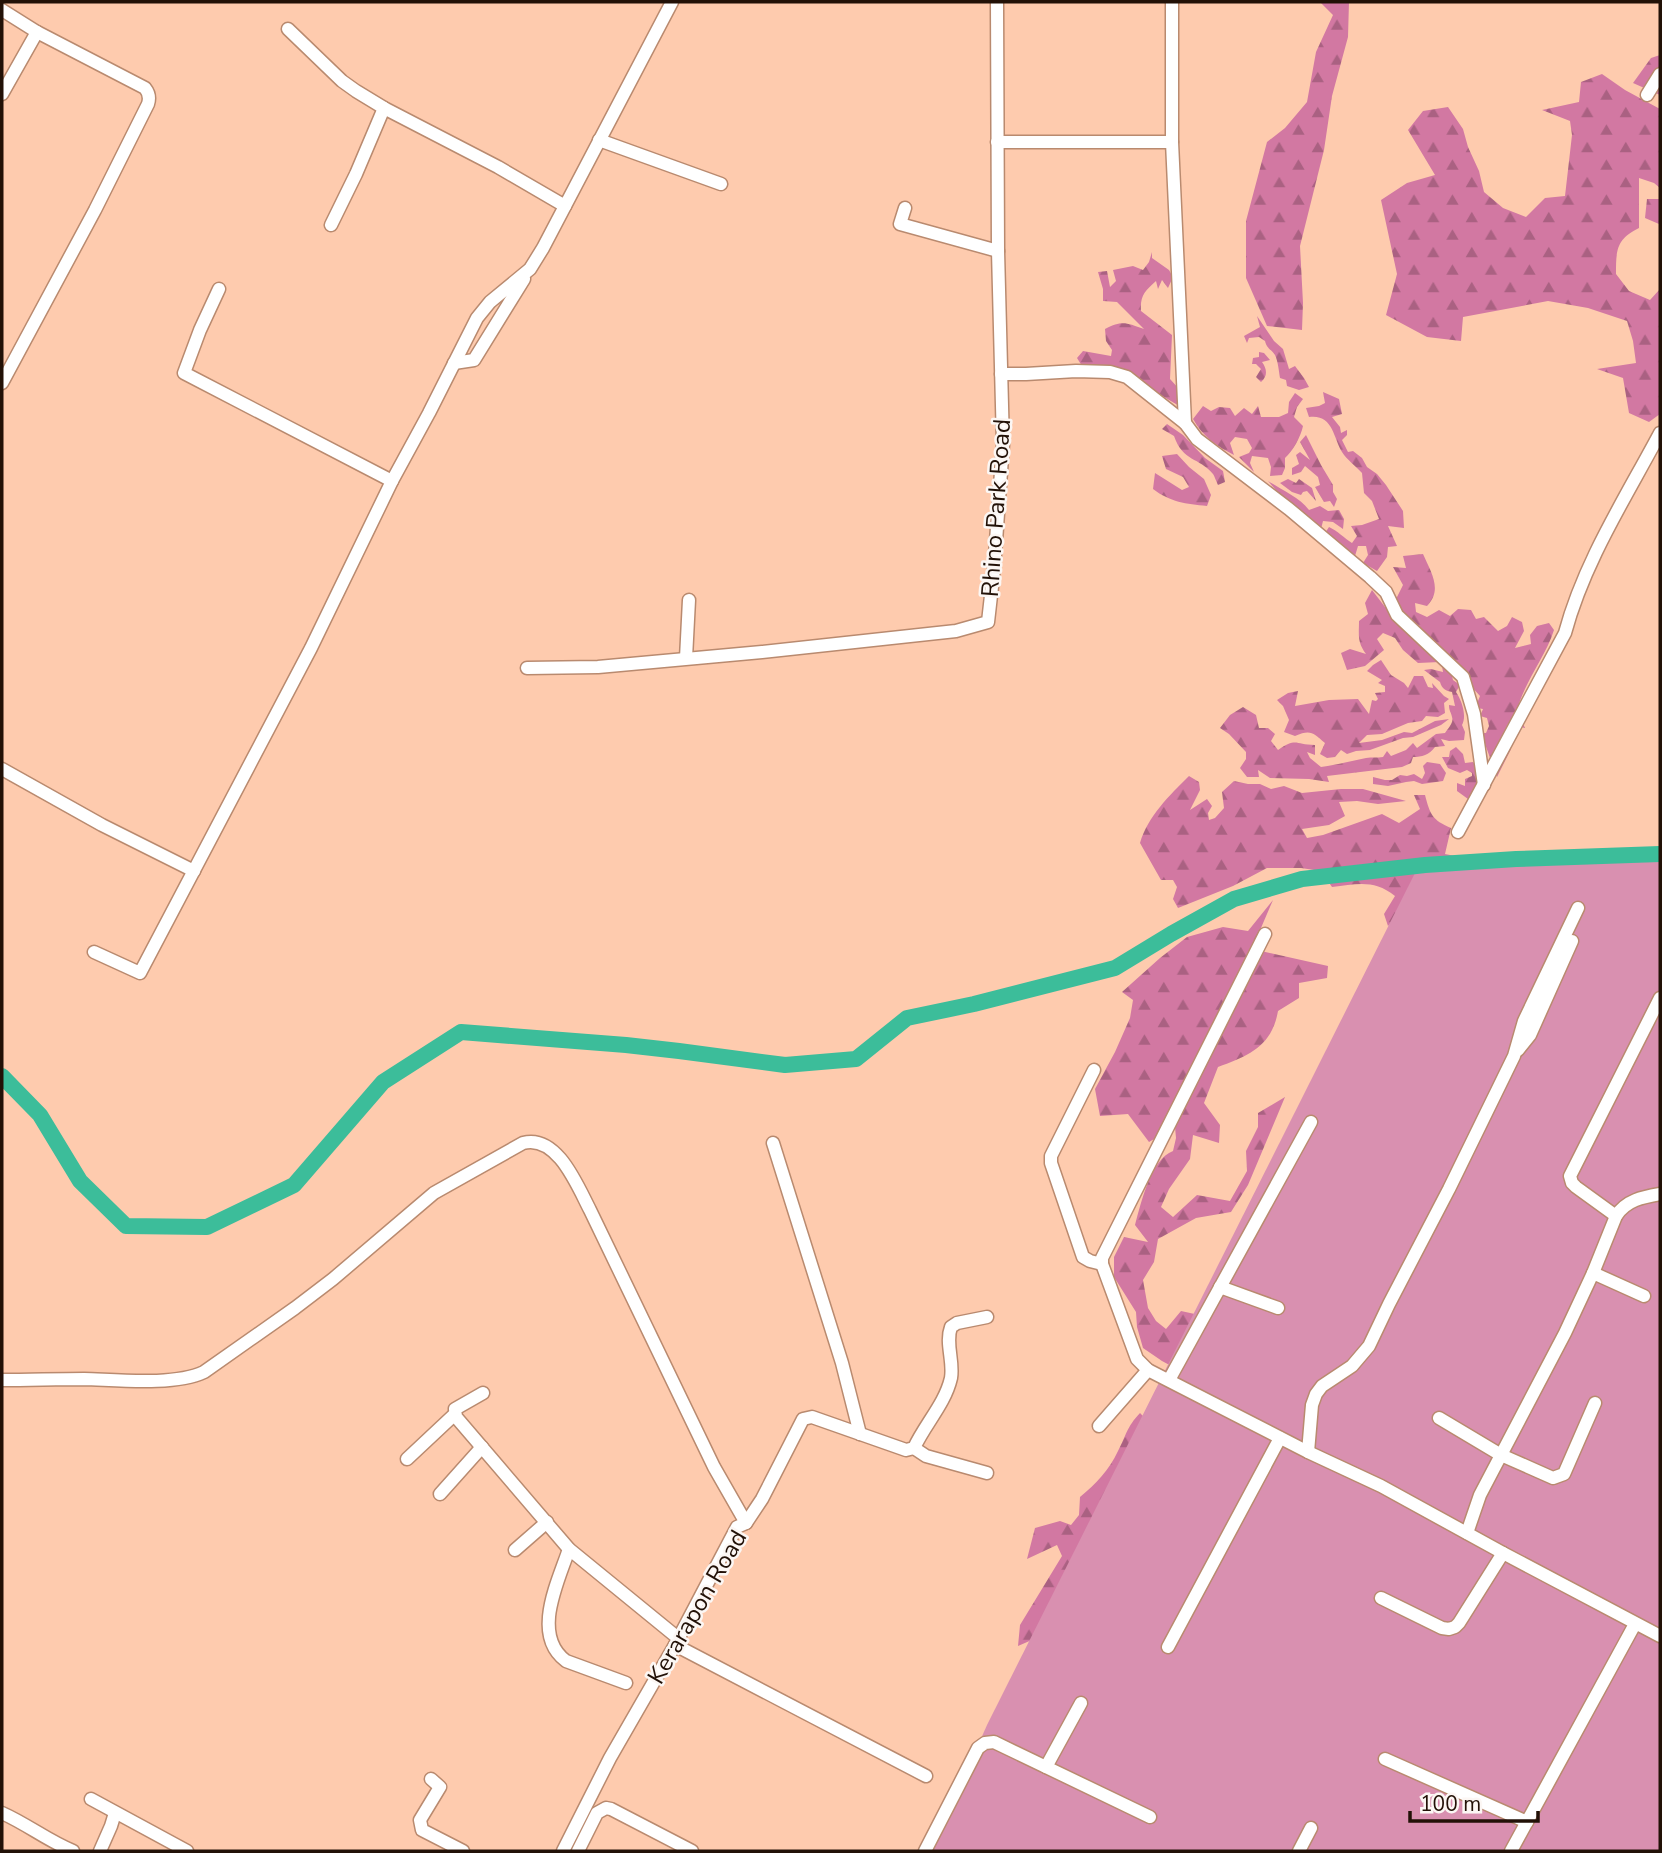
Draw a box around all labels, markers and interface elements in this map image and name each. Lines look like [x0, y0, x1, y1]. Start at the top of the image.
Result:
street label: Rhino Park Road [974, 418, 1018, 598]
street label: Kerarapon Road [640, 1524, 754, 1690]
scale bar [1410, 1780, 1538, 1824]
text: 100 m [1420, 1790, 1481, 1818]

